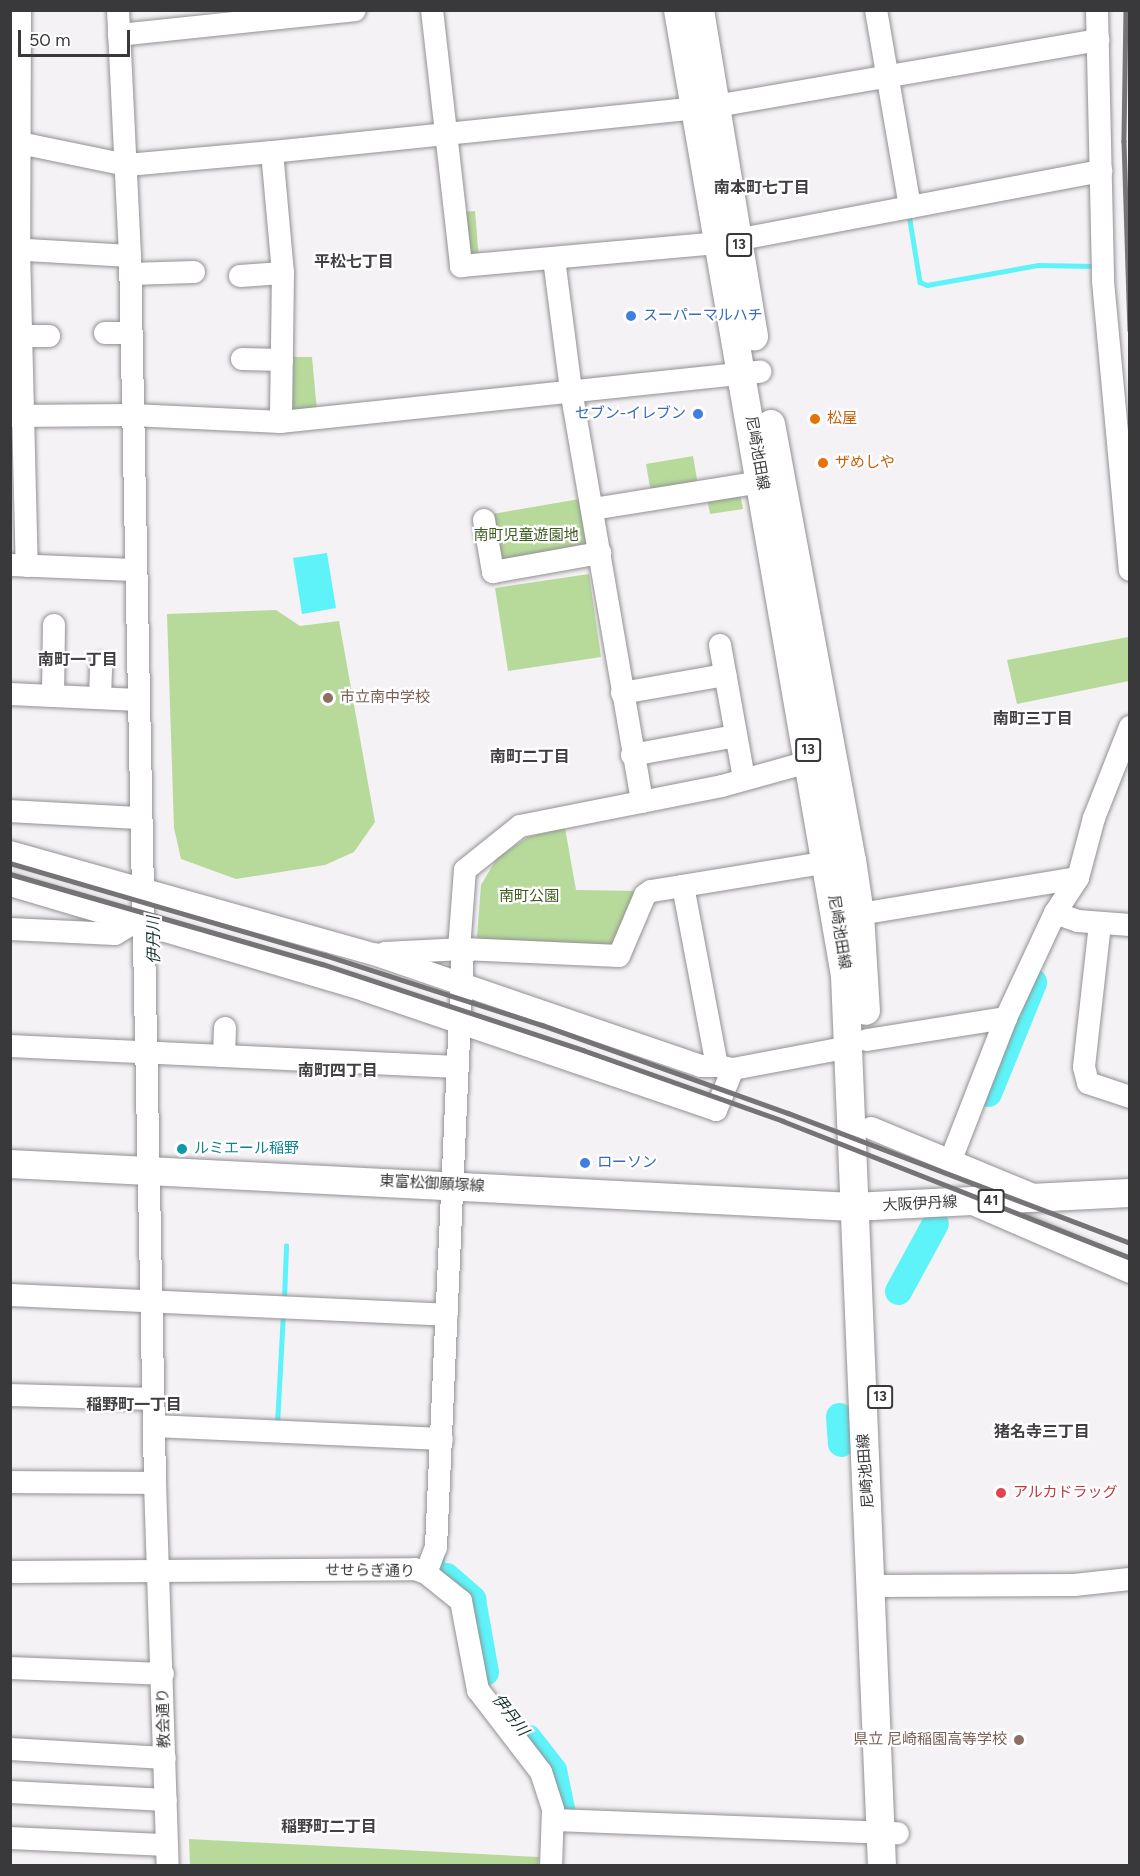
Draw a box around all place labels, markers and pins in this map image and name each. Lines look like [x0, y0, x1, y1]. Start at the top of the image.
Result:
place label: スーパーマルハチ [643, 307, 763, 325]
marker: スーパーマルハチ [624, 309, 638, 323]
place label: セブン-イレブン [575, 405, 686, 423]
marker: セブン-イレブン [691, 407, 705, 421]
place label: 松屋 [827, 410, 857, 428]
marker: 松屋 [808, 412, 822, 426]
place label: ザめしや [835, 454, 895, 472]
marker: ザめしや [816, 456, 830, 470]
place label: 市立南中学校 [340, 689, 430, 707]
marker: 市立南中学校 [321, 691, 335, 705]
place label: ルミエール稲野 [194, 1140, 299, 1158]
marker: ルミエール稲野 [175, 1142, 189, 1156]
place label: ローソン [597, 1154, 657, 1172]
marker: ローソン [578, 1156, 592, 1170]
place label: アルカドラッグ [1013, 1484, 1118, 1502]
marker: アルカドラッグ [994, 1486, 1008, 1500]
place label: 県立 尼崎稲園高等学校 [853, 1731, 1007, 1749]
marker: 県立 尼崎稲園高等学校 [1012, 1733, 1026, 1747]

